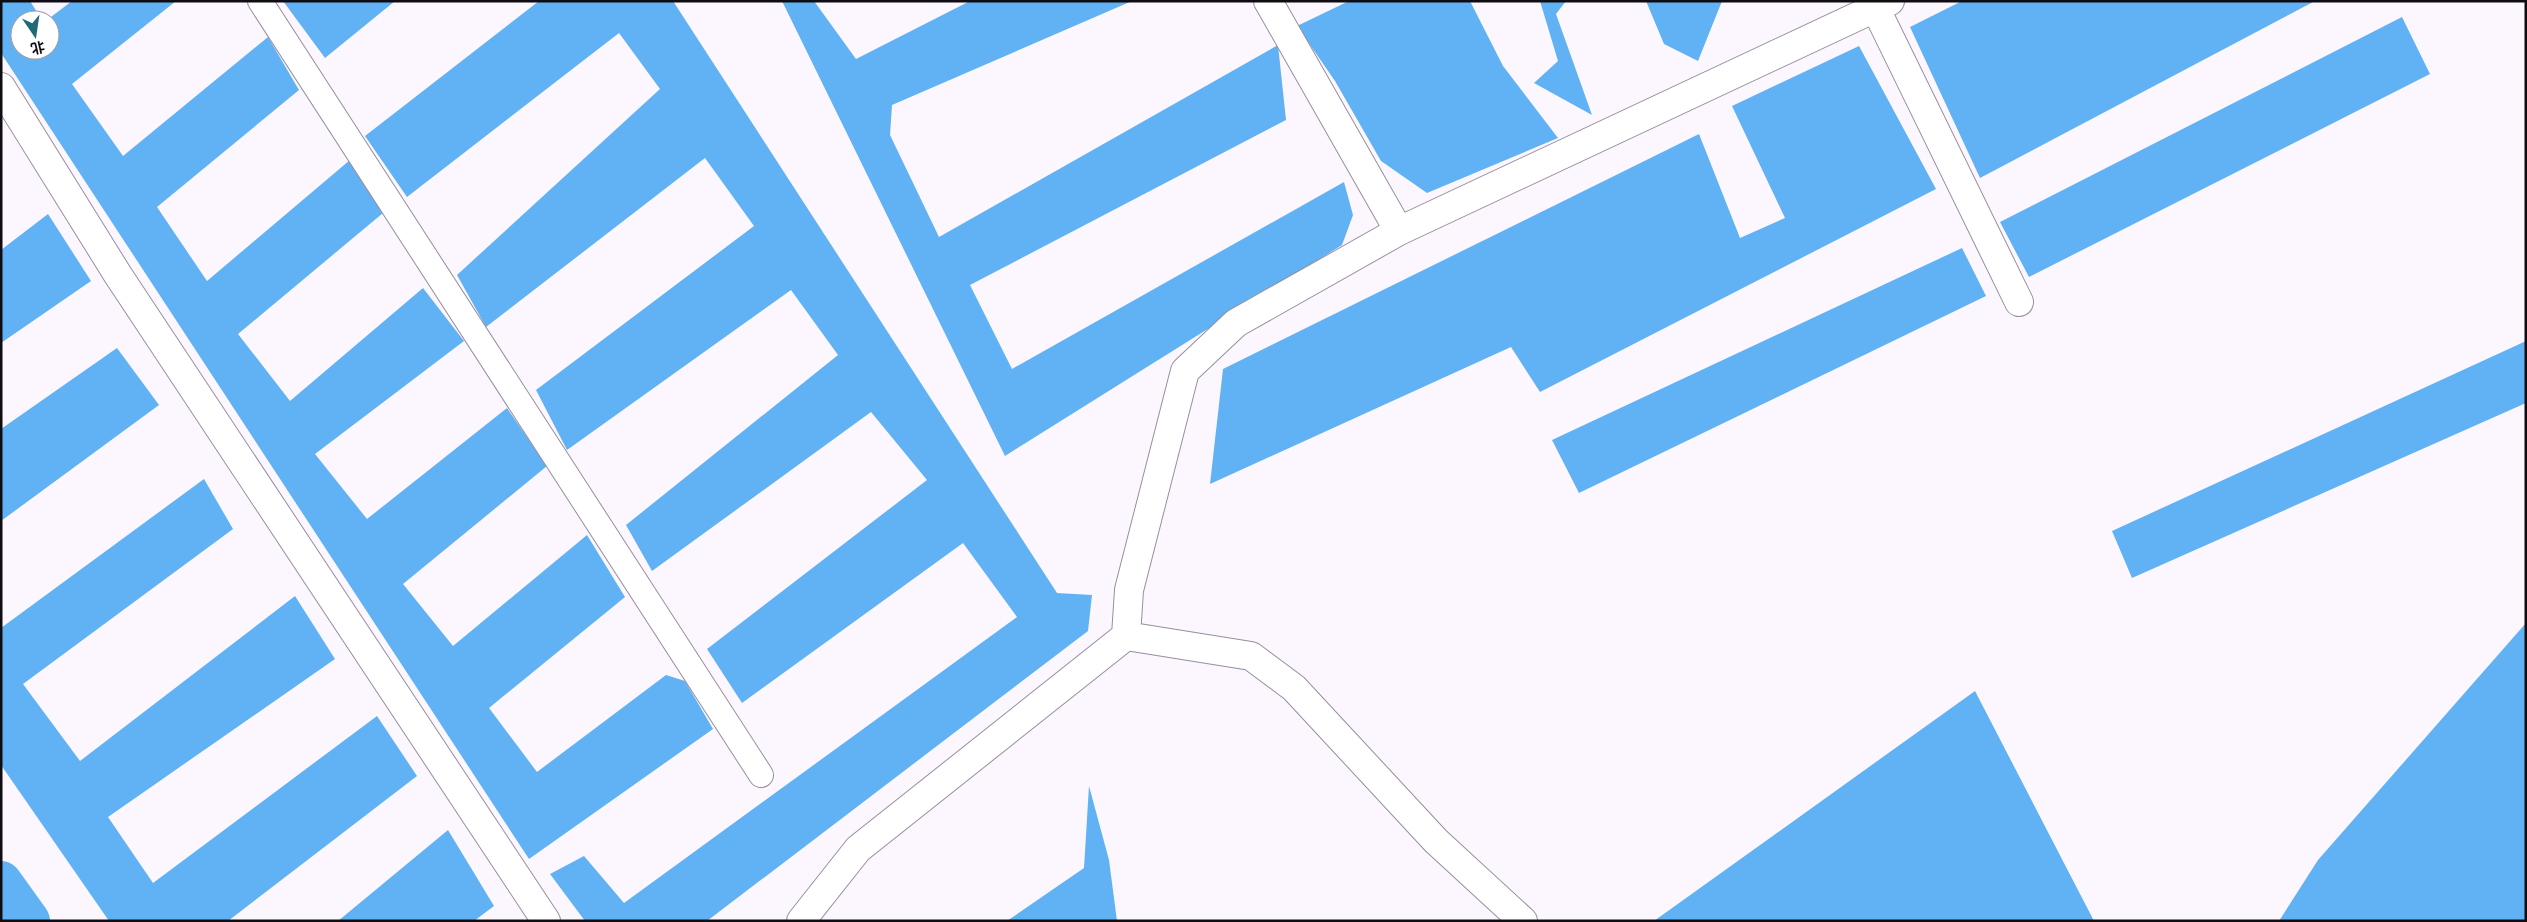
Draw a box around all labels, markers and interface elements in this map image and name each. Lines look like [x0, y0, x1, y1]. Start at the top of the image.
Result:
north arrow [10, 10, 60, 60]
text: 北 [29, 37, 47, 58]

